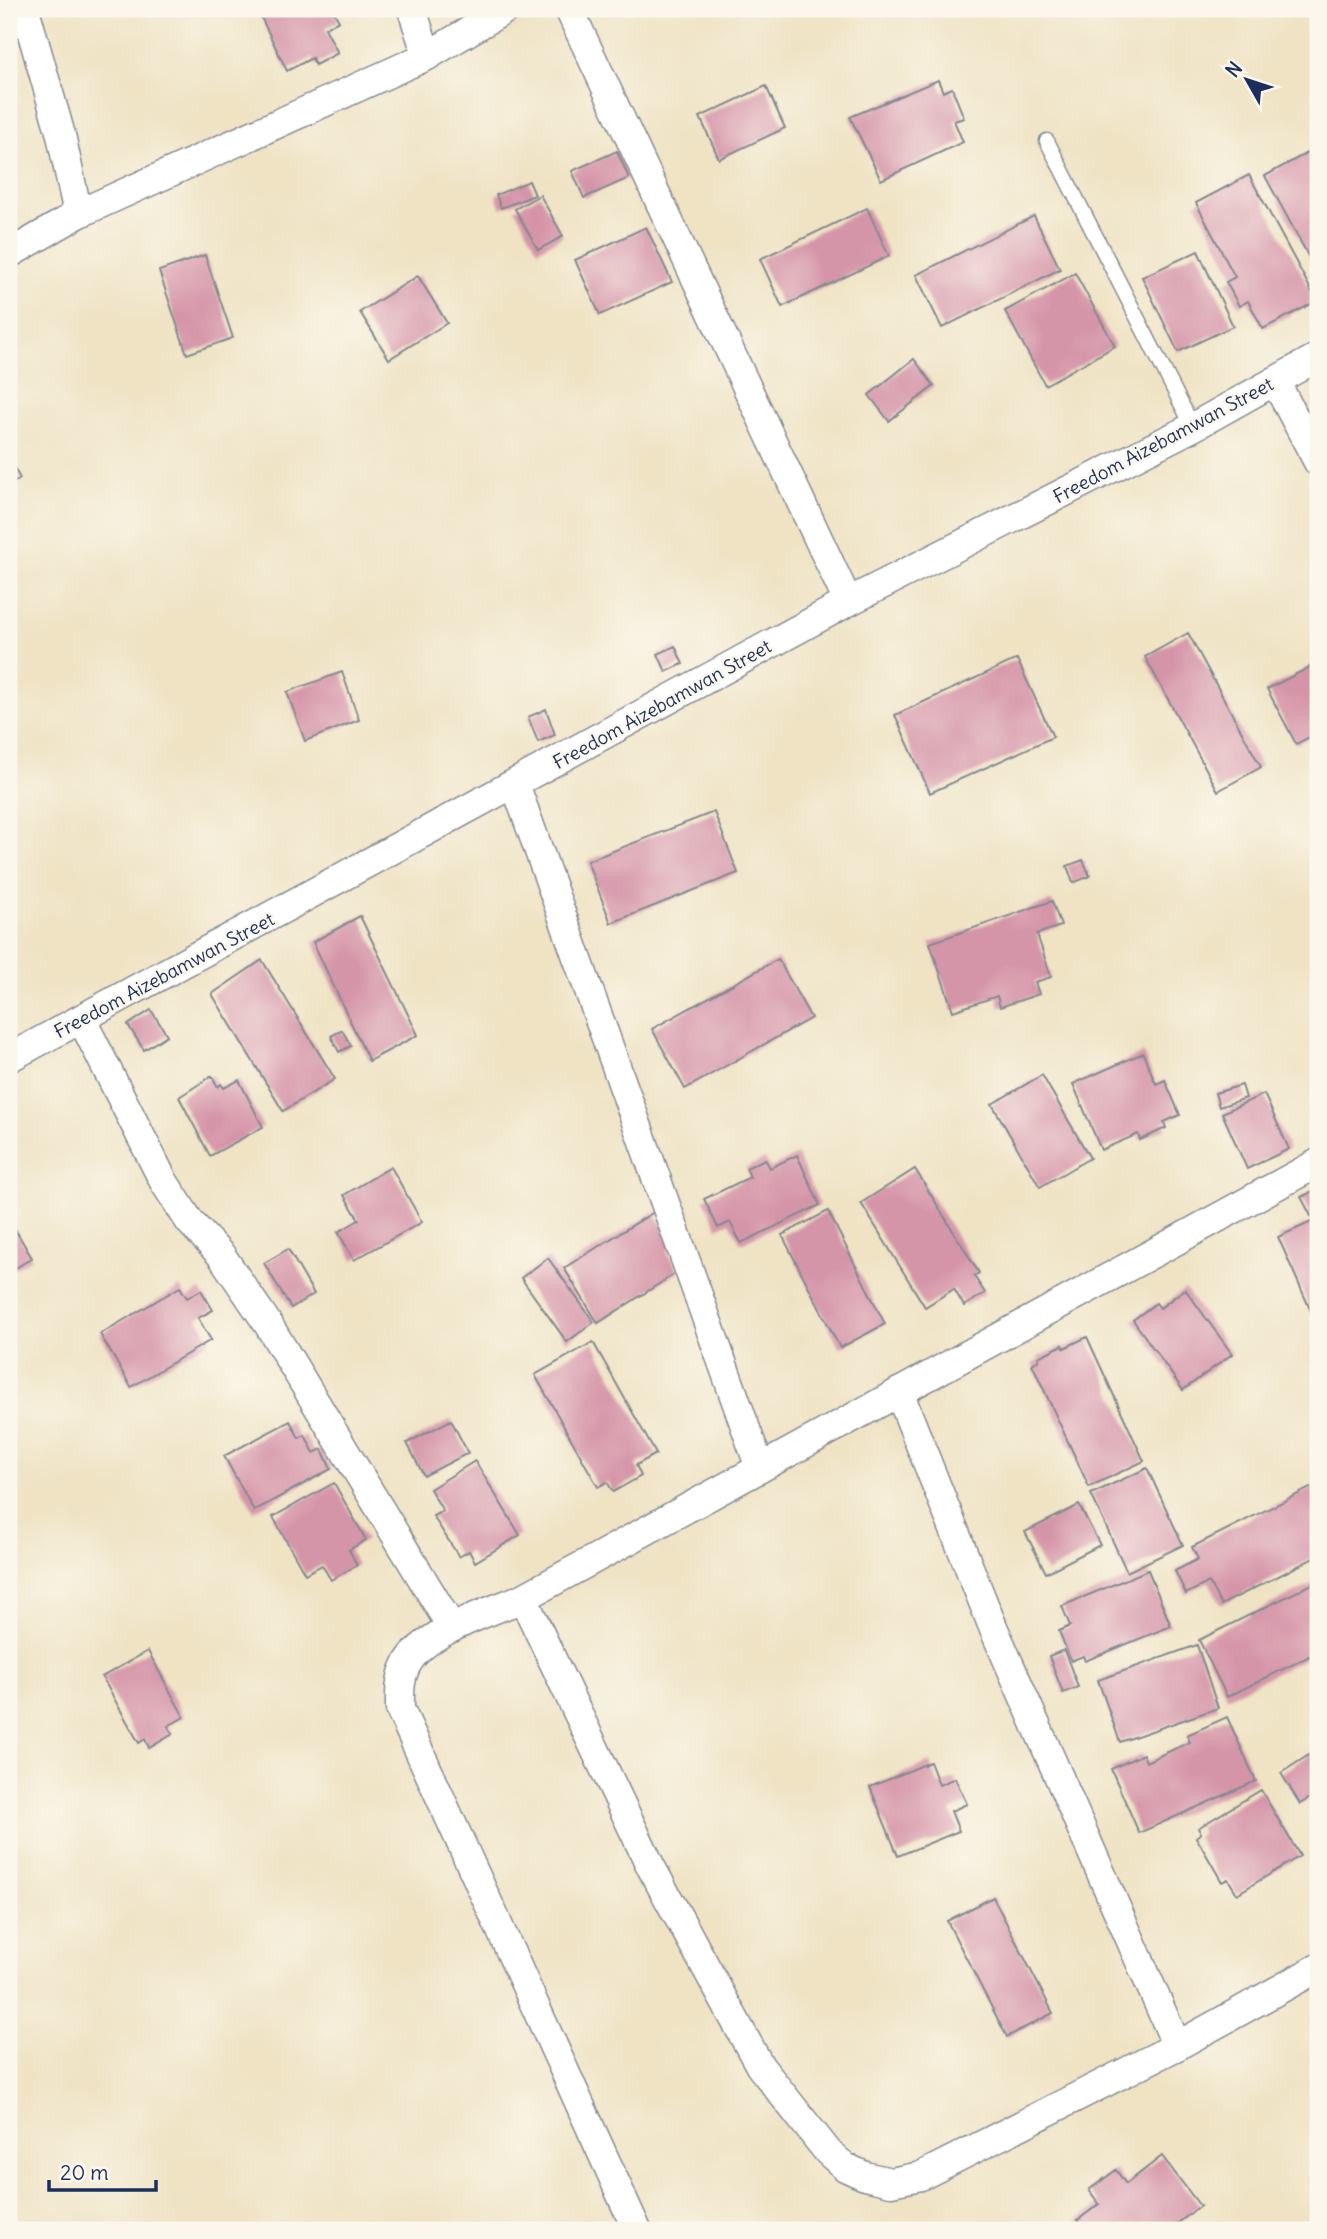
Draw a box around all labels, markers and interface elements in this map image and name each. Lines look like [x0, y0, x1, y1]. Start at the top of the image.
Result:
north arrow [1212, 46, 1282, 116]
text: N [1220, 57, 1247, 82]
street label: Freedom Aizebamwan Street [1049, 372, 1277, 508]
street label: Freedom Aizebamwan Street [549, 634, 775, 774]
street label: Freedom Aizebamwan Street [50, 907, 278, 1043]
scale bar [49, 2148, 156, 2192]
text: 20 m [60, 2159, 109, 2186]

